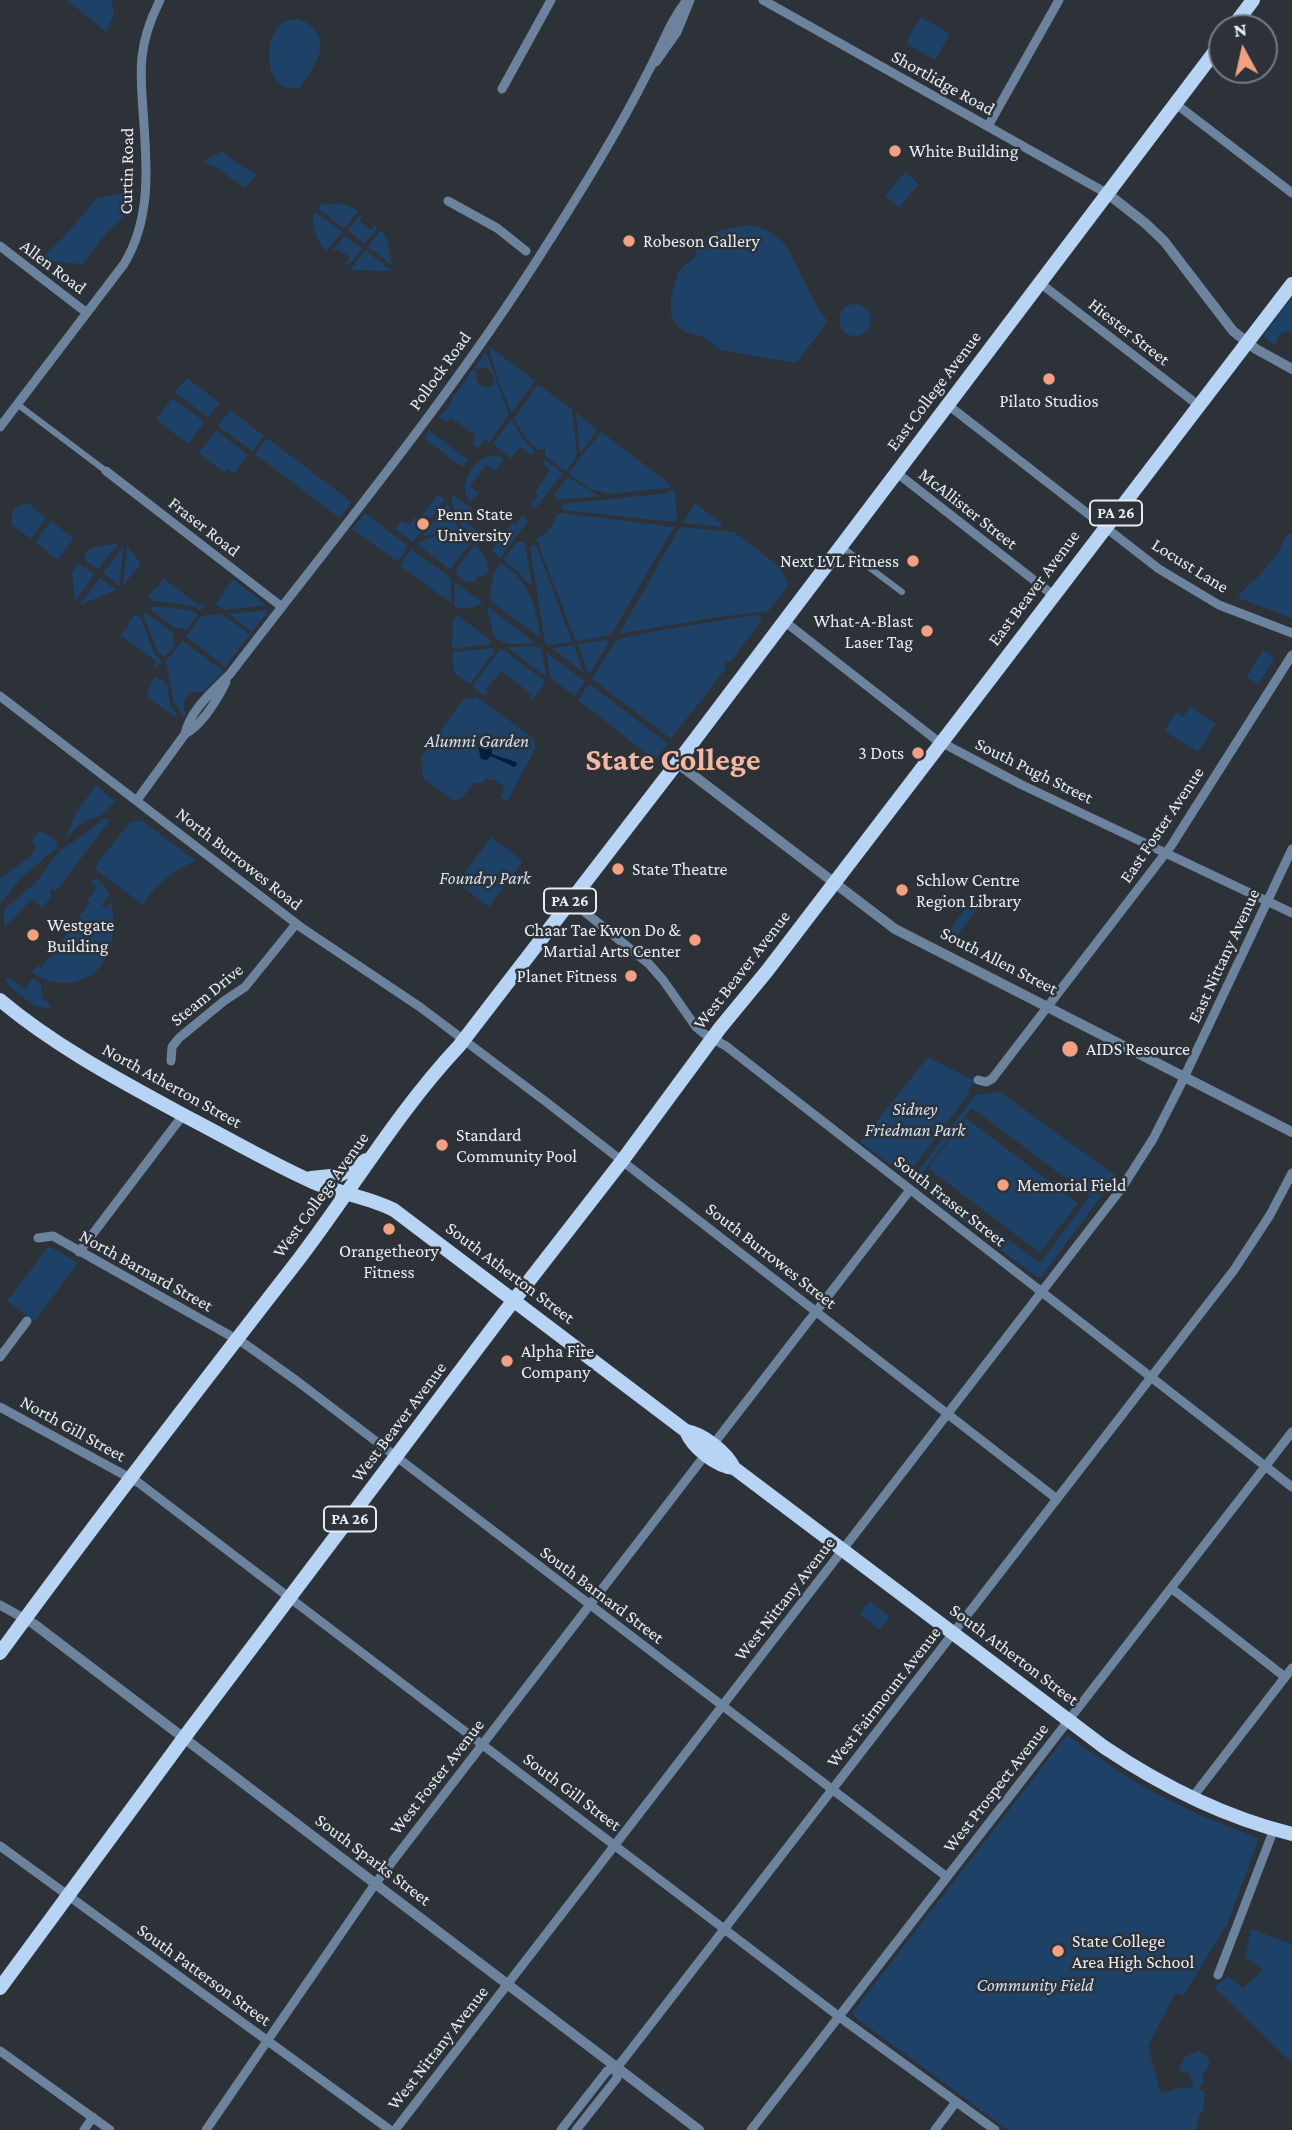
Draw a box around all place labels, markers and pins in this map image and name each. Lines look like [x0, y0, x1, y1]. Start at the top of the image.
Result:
place label: White Building [909, 140, 1018, 162]
marker: White Building [887, 143, 903, 159]
place label: Robeson Gallery [643, 230, 760, 252]
marker: Robeson Gallery [621, 233, 637, 249]
marker: Pilato Studios [1041, 371, 1057, 387]
place label: Pilato Studios [999, 390, 1099, 412]
place label: Penn State University [437, 503, 513, 546]
marker: Penn State University [415, 516, 431, 532]
place label: Next LVL Fitness [780, 550, 899, 572]
marker: Next LVL Fitness [905, 553, 921, 569]
place label: What-A-Blast Laser Tag [813, 610, 913, 652]
marker: What-A-Blast Laser Tag [919, 623, 935, 639]
place label: 3 Dots [858, 742, 904, 764]
marker: 3 Dots [910, 745, 926, 761]
place label: State Theatre [632, 858, 727, 880]
marker: State Theatre [610, 861, 626, 877]
place label: Schlow Centre Region Library [916, 869, 1021, 912]
marker: Schlow Centre Region Library [894, 882, 910, 898]
place label: Westgate Building [47, 914, 114, 956]
place label: Chaar Tae Kwon Do & Martial Arts Center [524, 919, 681, 962]
marker: Westgate Building [25, 927, 41, 943]
marker: Chaar Tae Kwon Do & Martial Arts Center [687, 932, 703, 948]
place label: Planet Fitness [517, 965, 617, 987]
marker: Planet Fitness [623, 968, 639, 984]
place label: AIDS Resource [1086, 1038, 1190, 1060]
marker: AIDS Resource [1060, 1039, 1080, 1059]
place label: Standard Community Pool [456, 1124, 577, 1166]
marker: Standard Community Pool [434, 1137, 450, 1153]
place label: Memorial Field [1017, 1174, 1126, 1196]
marker: Memorial Field [995, 1177, 1011, 1193]
marker: Orangetheory Fitness [381, 1221, 397, 1237]
place label: Orangetheory Fitness [339, 1240, 439, 1282]
place label: Alpha Fire Company [521, 1340, 594, 1382]
marker: Alpha Fire Company [499, 1353, 515, 1369]
place label: State College Area High School [1072, 1930, 1194, 1972]
marker: State College Area High School [1050, 1943, 1066, 1959]

